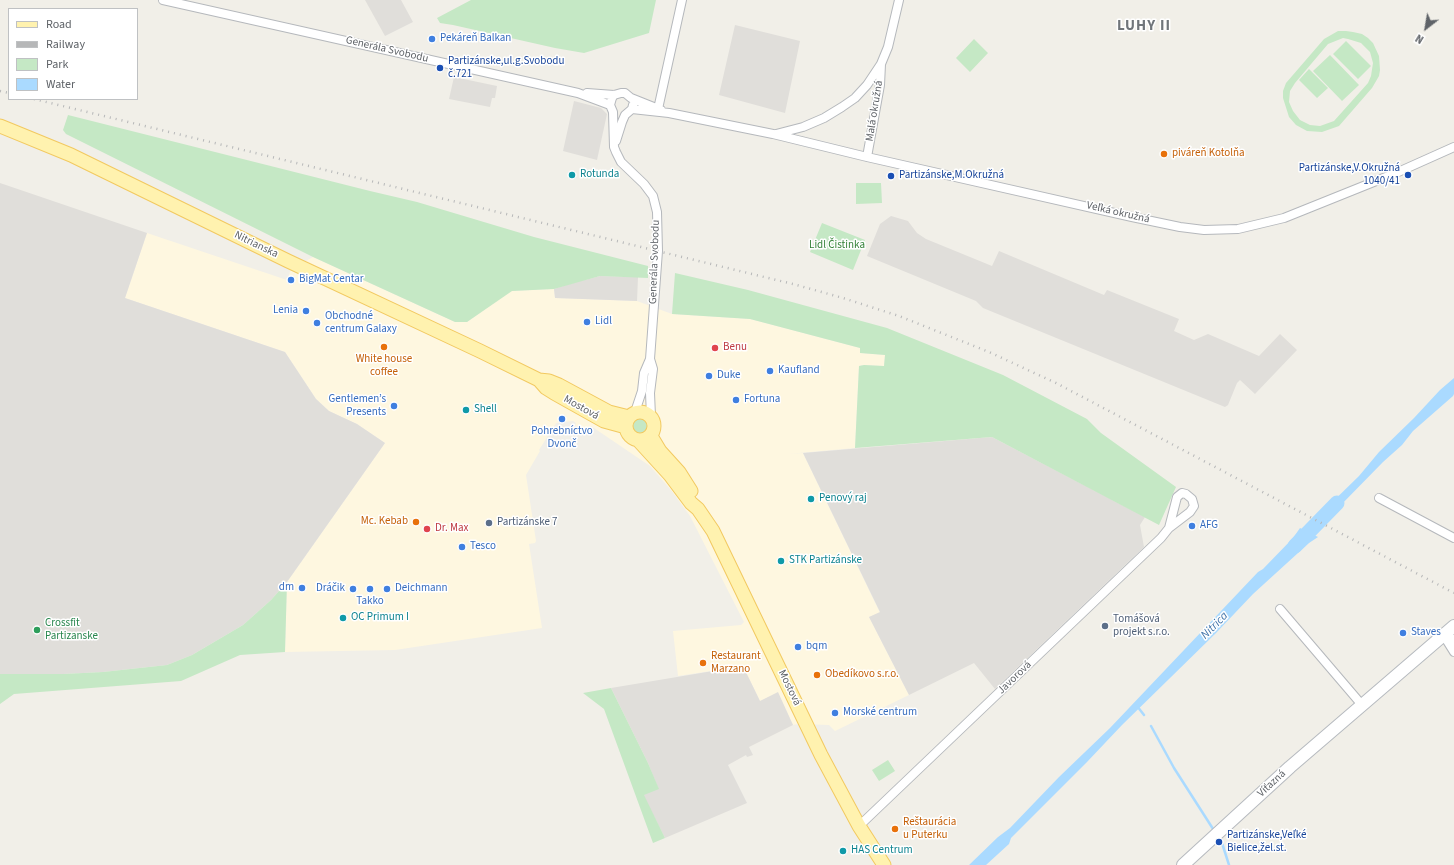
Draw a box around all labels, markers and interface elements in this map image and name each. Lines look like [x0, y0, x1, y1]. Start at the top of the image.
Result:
legend [8, 8, 138, 100]
north arrow [1406, 8, 1446, 48]
text: Road [46, 16, 72, 33]
district label: LUHY II [1117, 18, 1171, 36]
text: N [1413, 30, 1427, 47]
place label: Pekáreň Balkan [440, 32, 511, 46]
street label: Generála Svobodu [344, 34, 430, 66]
marker: Pekáreň Balkan [427, 34, 437, 44]
text: Railway [46, 36, 85, 53]
place label: Partizánske,ul.g.Svobodu č.721 [448, 55, 564, 81]
text: Park [46, 56, 68, 73]
marker: Partizánske,ul.g.Svobodu č.721 [435, 63, 445, 73]
text: Water [46, 76, 75, 93]
street label: Malá okružná [864, 80, 886, 142]
place label: piváreň Kotolňa [1172, 147, 1245, 161]
marker: piváreň Kotolňa [1159, 149, 1169, 159]
place label: Partizánske,V.Okružná 1040/41 [1299, 162, 1400, 188]
place label: Rotunda [580, 168, 619, 182]
place label: Partizánske,M.Okružná [899, 169, 1004, 183]
marker: Rotunda [567, 170, 577, 180]
marker: Partizánske,V.Okružná 1040/41 [1403, 170, 1413, 180]
marker: Partizánske,M.Okružná [886, 171, 896, 181]
street label: Veľká okružná [1085, 199, 1151, 227]
street label: Generála Svobodu [647, 220, 663, 304]
street label: Nitrianska [232, 229, 280, 261]
park label: Lidl Čistinka [809, 239, 865, 253]
place label: BigMat Centar [299, 273, 364, 287]
marker: BigMat Centar [286, 275, 296, 285]
place label: Lenia [273, 304, 298, 318]
marker: Lenia [301, 306, 311, 316]
place label: Obchodné centrum Galaxy [325, 310, 397, 336]
place label: Lidl [595, 315, 612, 329]
marker: Lidl [582, 317, 592, 327]
marker: Obchodné centrum Galaxy [312, 318, 322, 328]
place label: Benu [723, 341, 747, 355]
marker: White house coffee [379, 342, 389, 352]
marker: Benu [710, 343, 720, 353]
place label: White house coffee [356, 353, 412, 379]
place label: Kaufland [778, 364, 820, 378]
marker: Kaufland [765, 366, 775, 376]
place label: Duke [717, 369, 740, 383]
marker: Duke [704, 371, 714, 381]
place label: Gentlemen’s Presents [328, 393, 386, 419]
street label: Mostová [561, 393, 601, 423]
place label: Fortuna [744, 393, 780, 407]
marker: Fortuna [731, 395, 741, 405]
marker: Gentlemen’s Presents [389, 401, 399, 411]
place label: Shell [474, 403, 497, 417]
marker: Shell [461, 405, 471, 415]
marker: Pohrebníctvo Dvonč [557, 414, 567, 424]
place label: Pohrebníctvo Dvonč [531, 425, 593, 451]
place label: Penový raj [819, 492, 867, 506]
marker: Penový raj [806, 494, 816, 504]
place label: Mc. Kebab [361, 515, 408, 529]
place label: Partizánske 7 [497, 516, 558, 530]
marker: Mc. Kebab [411, 517, 421, 527]
marker: Partizánske 7 [484, 518, 494, 528]
place label: AFG [1200, 519, 1218, 533]
marker: AFG [1187, 521, 1197, 531]
place label: Dr. Max [435, 522, 468, 536]
marker: Dr. Max [422, 524, 432, 534]
place label: Tesco [470, 540, 496, 554]
marker: Tesco [457, 542, 467, 552]
place label: STK Partizánske [789, 554, 862, 568]
marker: STK Partizánske [776, 556, 786, 566]
place label: dm [279, 581, 294, 595]
place label: Dráčik [316, 582, 345, 596]
place label: Deichmann [395, 582, 448, 596]
marker: dm [297, 583, 307, 593]
marker: Dráčik [348, 584, 358, 594]
marker: Takko [365, 584, 375, 594]
marker: Deichmann [382, 584, 392, 594]
place label: Takko [356, 595, 384, 609]
water label: Nitrica [1198, 609, 1232, 643]
place label: OC Primum I [351, 611, 409, 625]
marker: OC Primum I [338, 613, 348, 623]
place label: Tomášová projekt s.r.o. [1113, 613, 1170, 639]
place label: Crossfit Partizanske [45, 617, 98, 643]
marker: Tomášová projekt s.r.o. [1100, 621, 1110, 631]
marker: Crossfit Partizanske [32, 625, 42, 635]
place label: Staves [1411, 626, 1441, 640]
marker: Staves [1398, 628, 1408, 638]
place label: bqm [806, 640, 827, 654]
marker: bqm [793, 642, 803, 652]
place label: Restaurant Marzano [711, 650, 761, 676]
marker: Restaurant Marzano [698, 658, 708, 668]
street label: Javorová [995, 659, 1035, 697]
street label: Mostová [775, 668, 803, 708]
place label: Obedíkovo s.r.o. [825, 668, 899, 682]
marker: Obedíkovo s.r.o. [812, 670, 822, 680]
place label: Morské centrum [843, 706, 917, 720]
marker: Morské centrum [830, 708, 840, 718]
street label: Víťazná [1255, 768, 1289, 800]
place label: Reštaurácia u Puterku [903, 816, 956, 842]
marker: Reštaurácia u Puterku [890, 824, 900, 834]
place label: Partizánske,Veľké Bielice,žel.st. [1227, 829, 1306, 855]
marker: Partizánske,Veľké Bielice,žel.st. [1214, 837, 1224, 847]
place label: HAS Centrum [851, 844, 913, 858]
marker: HAS Centrum [838, 846, 848, 856]

